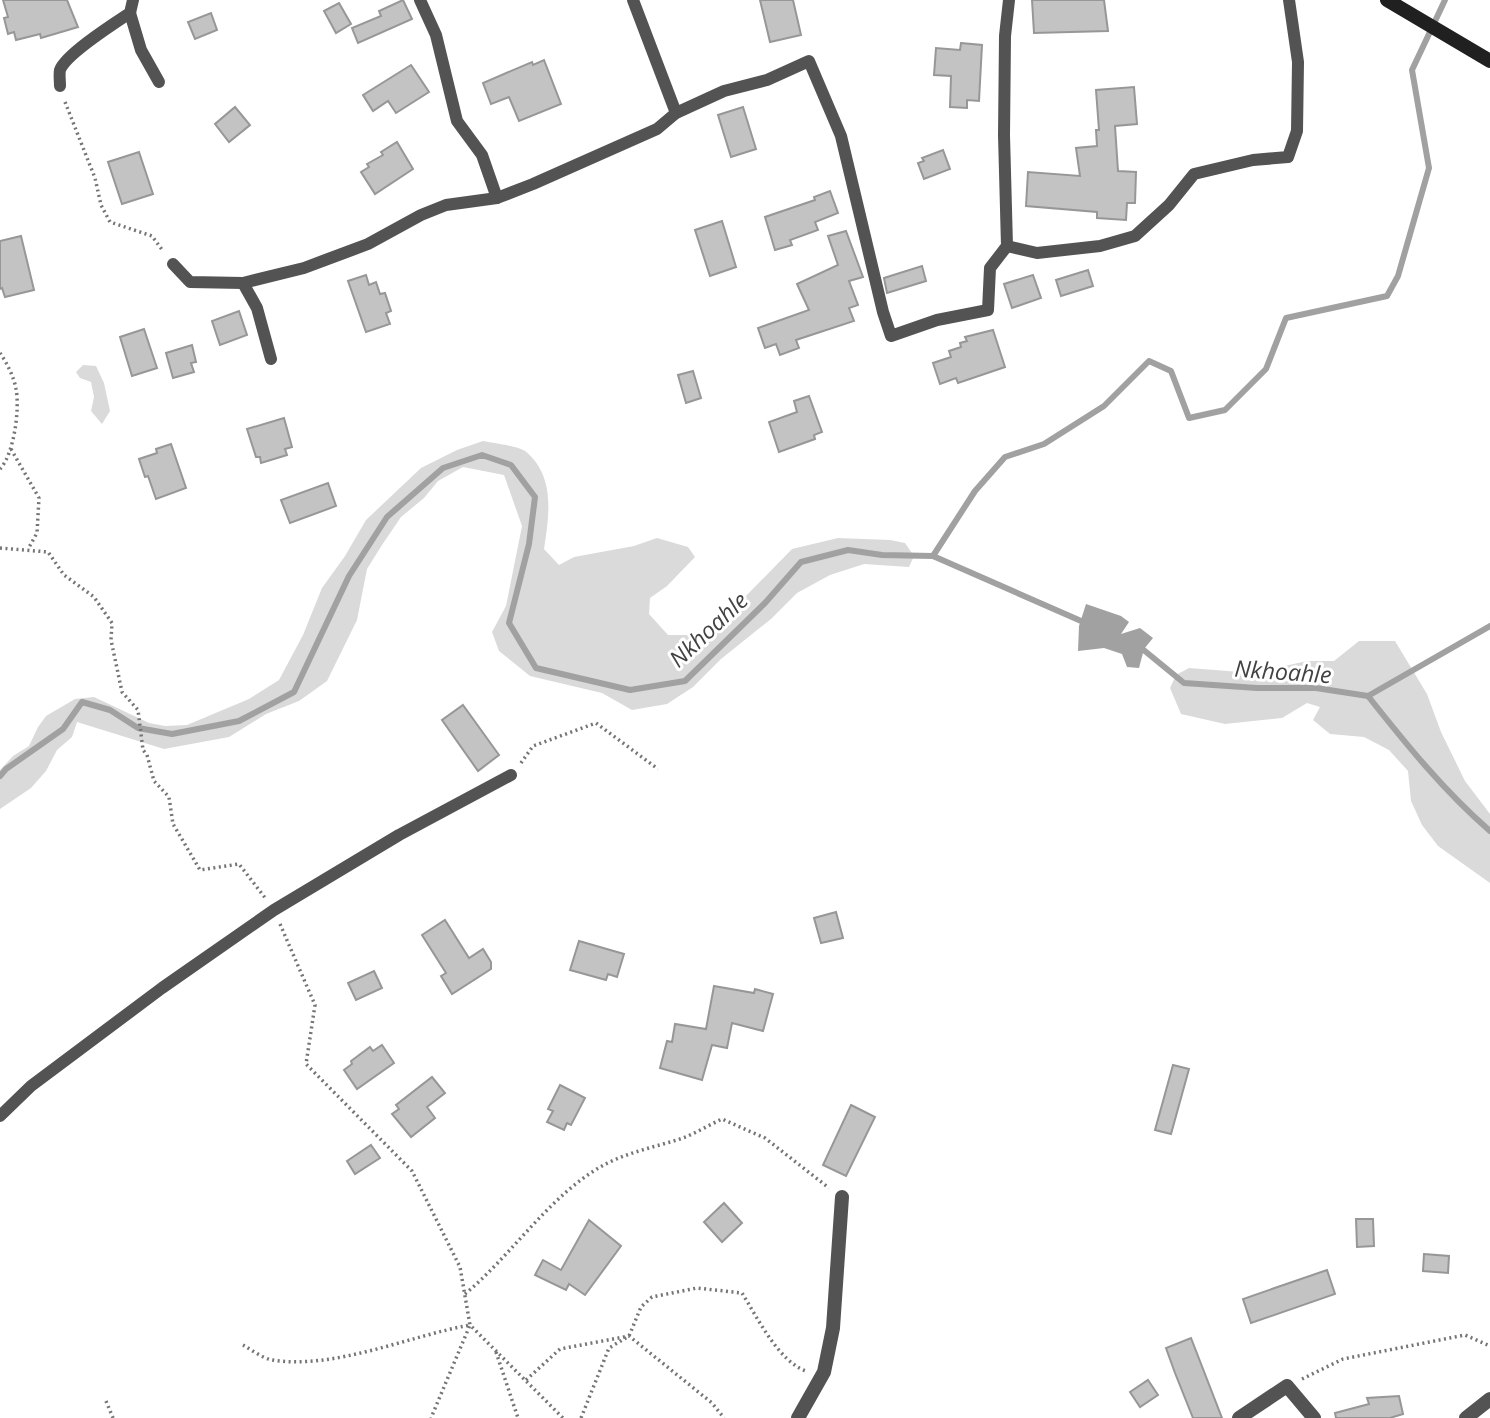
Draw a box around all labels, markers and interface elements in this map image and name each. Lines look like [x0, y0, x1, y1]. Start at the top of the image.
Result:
water label: Nkhoahle [662, 584, 754, 674]
water label: Nkhoahle [1233, 652, 1333, 690]

